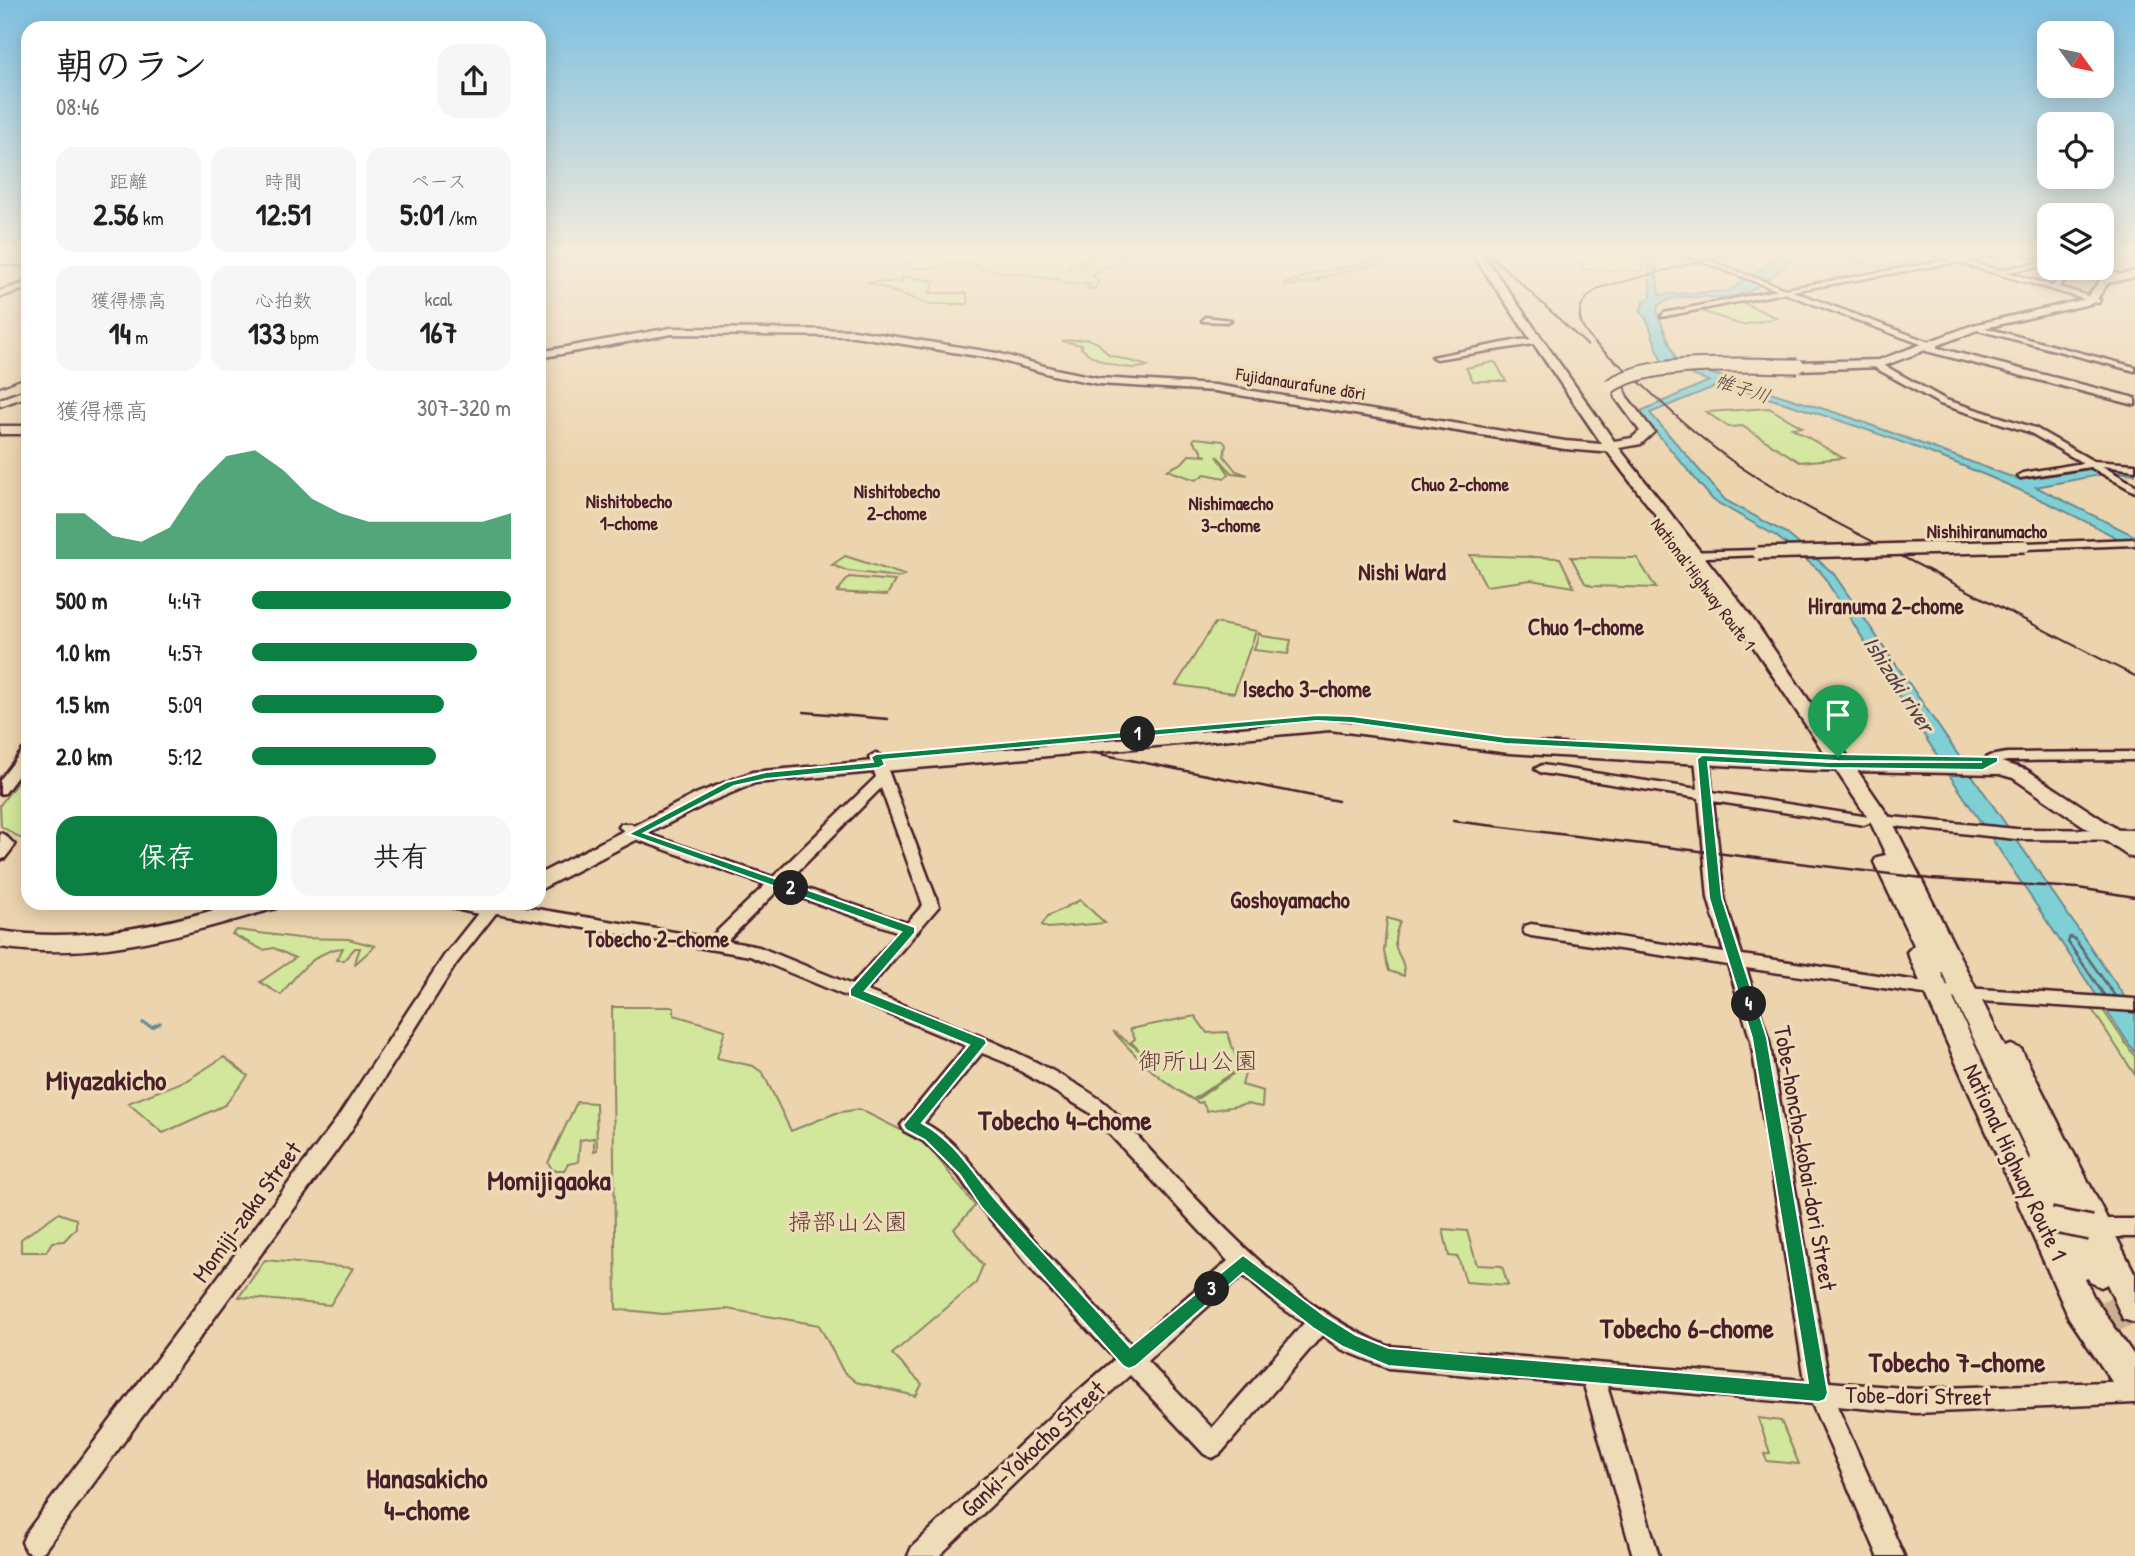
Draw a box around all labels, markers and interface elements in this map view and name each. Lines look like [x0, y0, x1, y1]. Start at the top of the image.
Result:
north arrow [2037, 21, 2114, 98]
map controls [2037, 21, 2114, 280]
text: 朝のラン [56, 39, 208, 91]
button: share [437, 44, 511, 118]
text: 08:46 [56, 91, 99, 122]
button: locate [2037, 112, 2114, 189]
text: 距離 [109, 168, 148, 194]
text: 時間 [264, 168, 303, 194]
text: ペース [411, 168, 466, 194]
text: 2.56 [93, 194, 138, 234]
text: 12:51 [256, 194, 311, 234]
text: 5:01 [400, 194, 444, 234]
button: layers [2037, 203, 2114, 280]
text: km [138, 205, 164, 231]
text: /km [444, 205, 477, 231]
text: kcal [425, 286, 452, 312]
text: 獲得標高 [90, 287, 167, 313]
text: 心拍数 [255, 287, 312, 313]
text: 167 [420, 312, 457, 352]
text: 14 [109, 313, 131, 353]
text: 133 [248, 313, 286, 353]
text: m [131, 324, 148, 350]
text: bpm [286, 324, 319, 350]
street label: Fujidanaurafune dōri [1233, 361, 1368, 406]
water label: 帷子川 [1712, 367, 1774, 409]
text: 307–320 m [417, 392, 511, 423]
text: 獲得標高 [56, 395, 148, 426]
district label: Chuo 2-chome [1411, 471, 1509, 497]
district label: Nishitobecho 2-chome [854, 478, 941, 526]
district label: Nishitobecho 1-chome [586, 488, 673, 536]
district label: Nishimaecho 3-chome [1189, 490, 1274, 538]
street label: National Highway Route 1 [1645, 512, 1762, 655]
district label: Nishihiranumacho [1927, 518, 2048, 544]
district label: Nishi Ward [1358, 556, 1446, 587]
text: 500 m [56, 585, 107, 616]
text: 4:47 [168, 585, 202, 616]
district label: Hiranuma 2-chome [1808, 590, 1965, 621]
district label: Chuo 1-chome [1528, 611, 1645, 642]
water label: Ishizaki river [1857, 630, 1944, 741]
text: 1.0 km [56, 637, 110, 668]
text: 4:57 [168, 637, 203, 668]
district label: Isecho 3-chome [1243, 673, 1372, 704]
pin [1808, 685, 1868, 757]
text: 1.5 km [56, 689, 109, 720]
text: 5:09 [168, 689, 202, 720]
icon: arrive [1819, 696, 1857, 734]
pin: 1 [1120, 716, 1156, 752]
text: 1 [1134, 720, 1141, 746]
text: 2.0 km [56, 741, 112, 772]
text: 5:12 [168, 741, 202, 772]
button: 保存 [56, 816, 277, 896]
button: 共有 [291, 816, 511, 896]
pin: 2 [774, 870, 808, 906]
text: 2 [786, 874, 795, 900]
district label: Goshoyamacho [1230, 884, 1350, 916]
district label: Tobecho 2-chome [584, 923, 730, 954]
pin: 4 [1732, 986, 1766, 1021]
text: 4 [1745, 990, 1752, 1016]
street label: Tobe-honcho-kobai-dori Street [1767, 1023, 1845, 1294]
park label: 御所山公園 [1138, 1044, 1258, 1076]
street label: National Highway Route 1 [1956, 1058, 2076, 1265]
district label: Miyazakicho [46, 1061, 167, 1100]
district label: Tobecho 4-chome [977, 1101, 1153, 1139]
street label: Momiji-zaka Street [184, 1134, 309, 1288]
district label: Momijigaoka [487, 1161, 611, 1200]
park label: 掃部山公園 [788, 1205, 908, 1237]
pin: 3 [1194, 1272, 1230, 1306]
text: 3 [1207, 1275, 1216, 1301]
district label: Tobecho 6-chome [1599, 1309, 1775, 1347]
district label: Tobecho 7-chome [1868, 1343, 2046, 1381]
street label: Ganki-Yokocho Street [953, 1372, 1112, 1524]
street label: Tobe-dori Street [1845, 1378, 1992, 1412]
district label: Hanasakicho 4-chome [366, 1459, 488, 1529]

